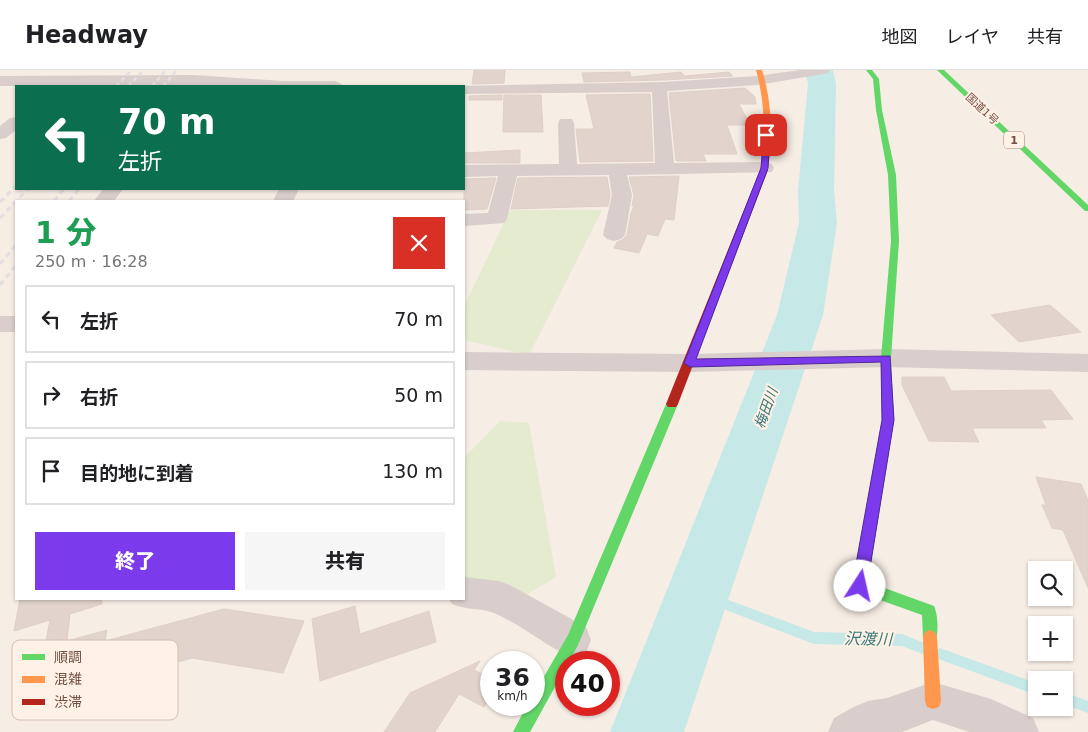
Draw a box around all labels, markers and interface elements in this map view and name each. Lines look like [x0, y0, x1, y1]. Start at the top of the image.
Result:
text: Headway [25, 21, 148, 49]
text: 地図 [882, 26, 918, 47]
text: レイヤ [946, 26, 999, 47]
text: 共有 [1027, 26, 1063, 47]
street label: 国道1号 [963, 91, 1001, 127]
text: 70 m [118, 102, 215, 142]
icon: left [35, 105, 100, 170]
pin [745, 114, 787, 156]
icon: arrive [752, 121, 780, 149]
road number: 1 [1004, 132, 1024, 148]
text: 左折 [118, 149, 162, 174]
text: 1 分 [35, 215, 96, 250]
button: close [393, 217, 445, 269]
text: 250 m · 16:28 [35, 252, 148, 271]
icon: left [37, 305, 65, 333]
text: 70 m [394, 308, 443, 330]
text: 左折 [80, 310, 118, 332]
icon: right [37, 381, 65, 409]
text: 50 m [394, 384, 443, 406]
water label: 梅田川 [751, 384, 781, 430]
text: 右折 [80, 386, 118, 408]
icon: arrive [37, 457, 65, 485]
text: 130 m [382, 460, 443, 482]
text: 目的地に到着 [80, 462, 194, 484]
button: 終了 [35, 532, 235, 590]
button: 共有 [245, 532, 445, 590]
position arrow [833, 559, 885, 611]
map controls [1028, 561, 1073, 716]
button: search [1028, 561, 1073, 606]
button: + [1028, 616, 1073, 661]
water label: 沢渡川 [844, 629, 894, 649]
legend [12, 640, 178, 720]
text: 順調 [54, 649, 82, 665]
speed limit sign: 40 [555, 651, 620, 716]
text: 36 [495, 663, 530, 692]
text: 混雑 [54, 671, 82, 687]
button: − [1028, 671, 1073, 716]
text: km/h [497, 689, 528, 703]
text: 渋滞 [54, 694, 82, 710]

